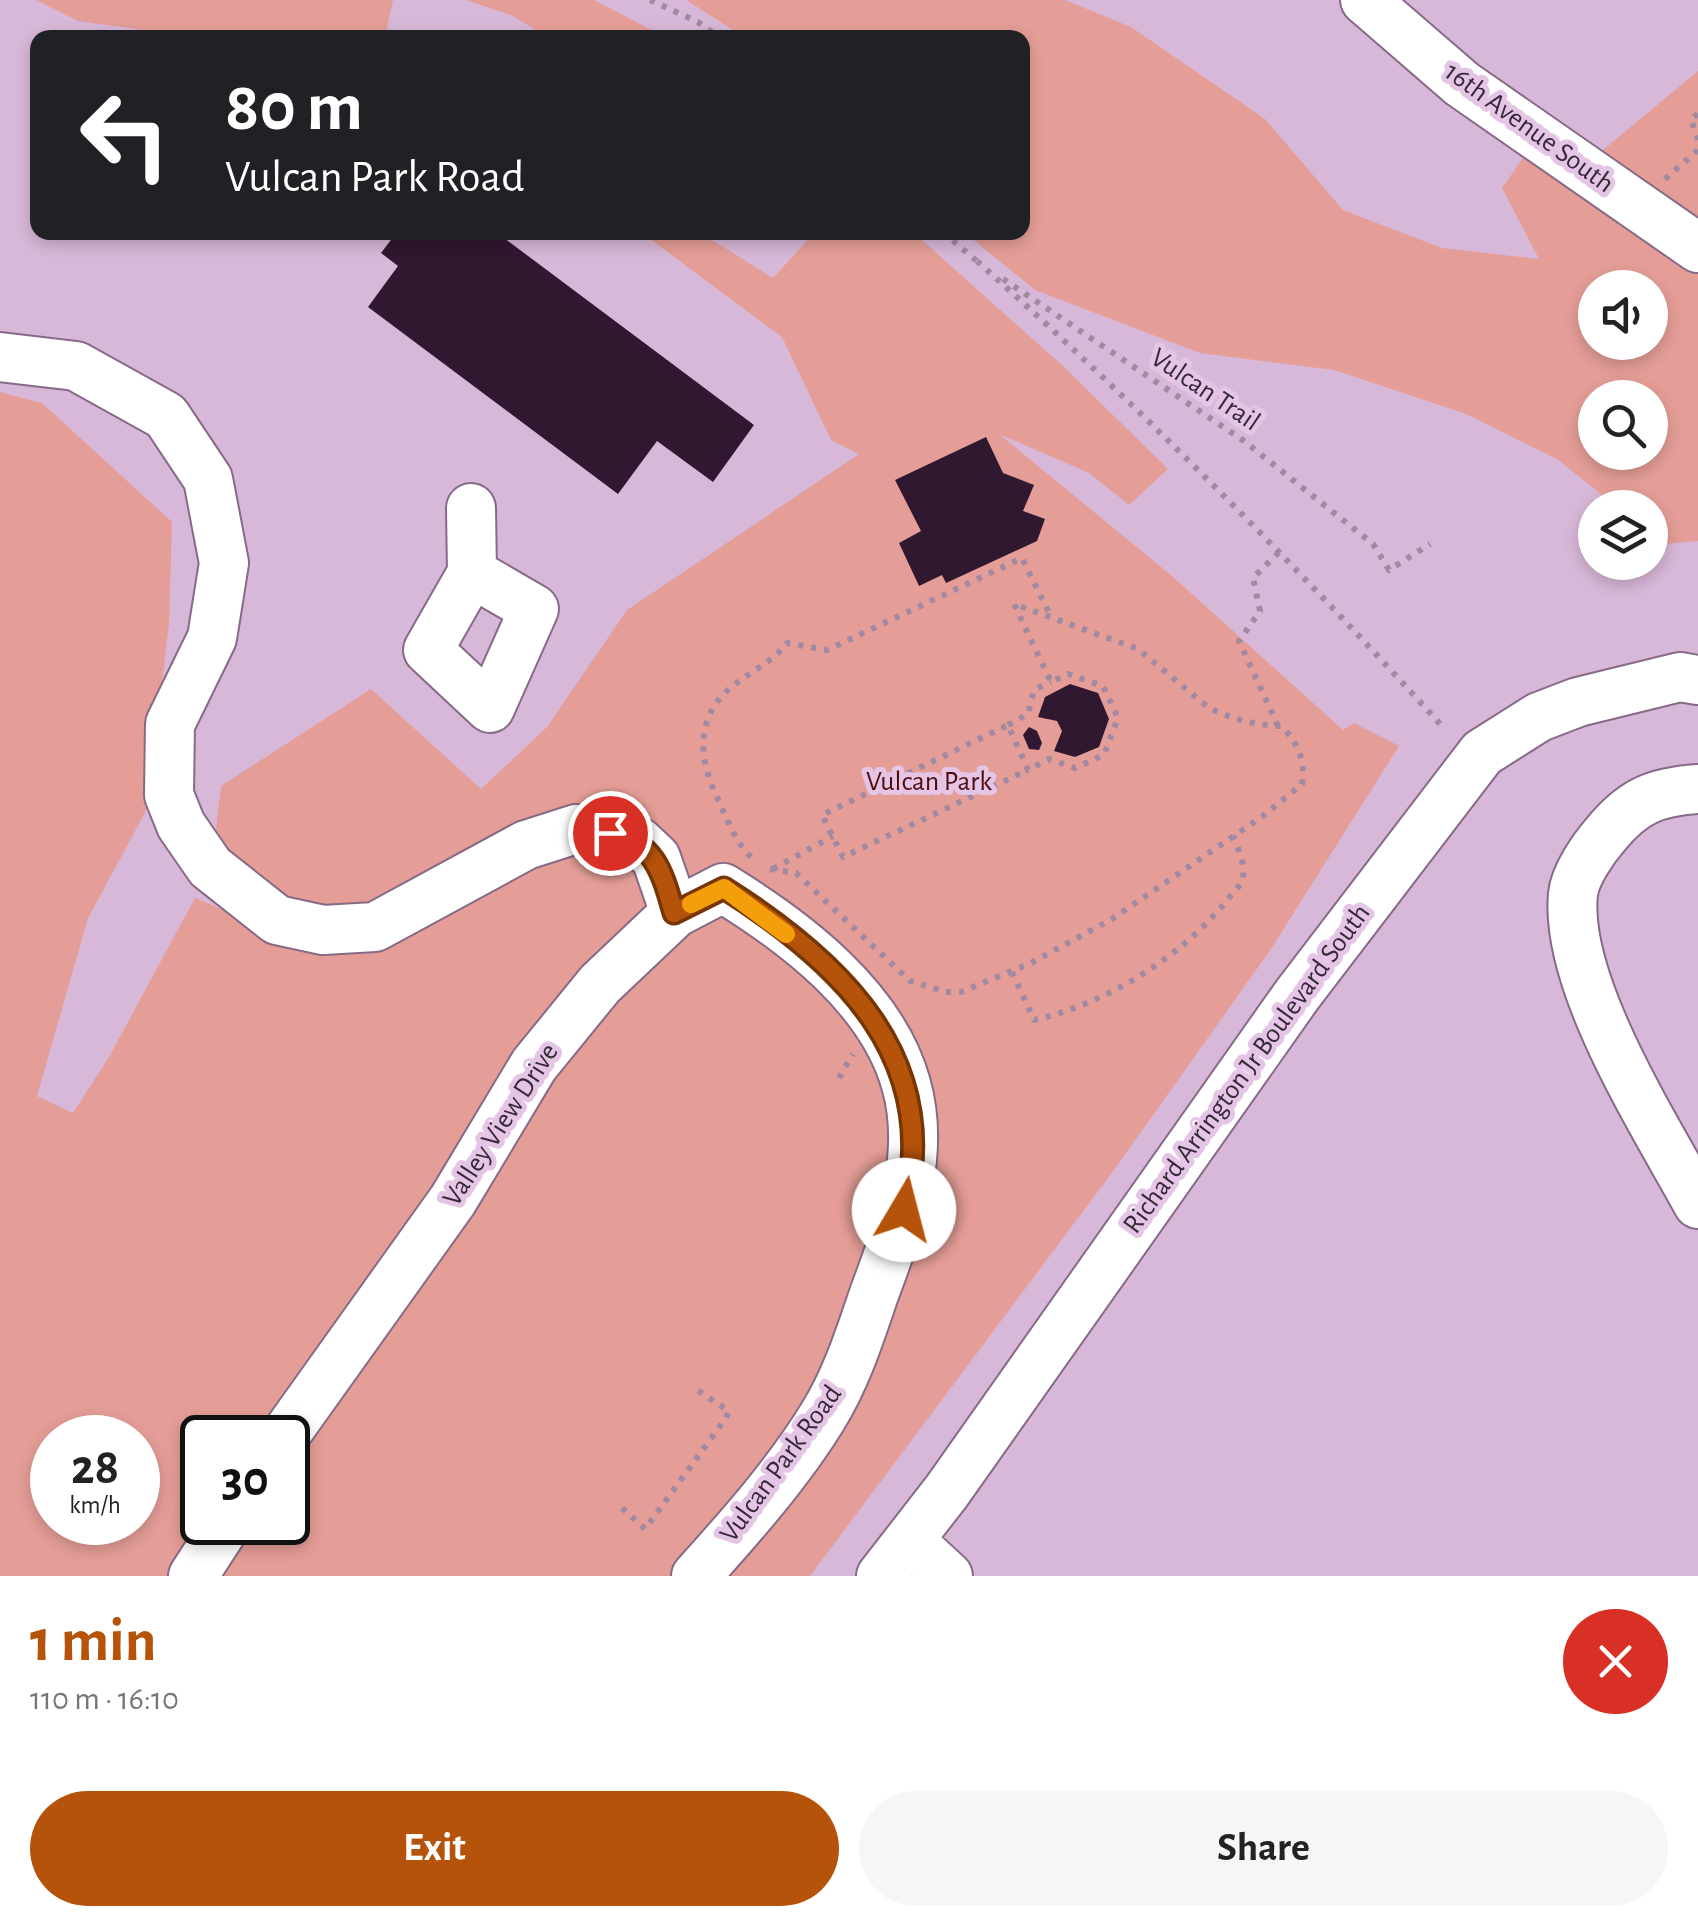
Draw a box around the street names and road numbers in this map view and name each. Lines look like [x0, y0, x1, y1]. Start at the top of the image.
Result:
street label: 16th Avenue South [1439, 58, 1619, 198]
street label: Vulcan Trail [1145, 343, 1265, 437]
street label: Richard Arrington Jr Boulevard South [1118, 899, 1376, 1239]
street label: Valley View Drive [438, 1039, 564, 1211]
street label: Vulcan Park Road [715, 1380, 847, 1548]

